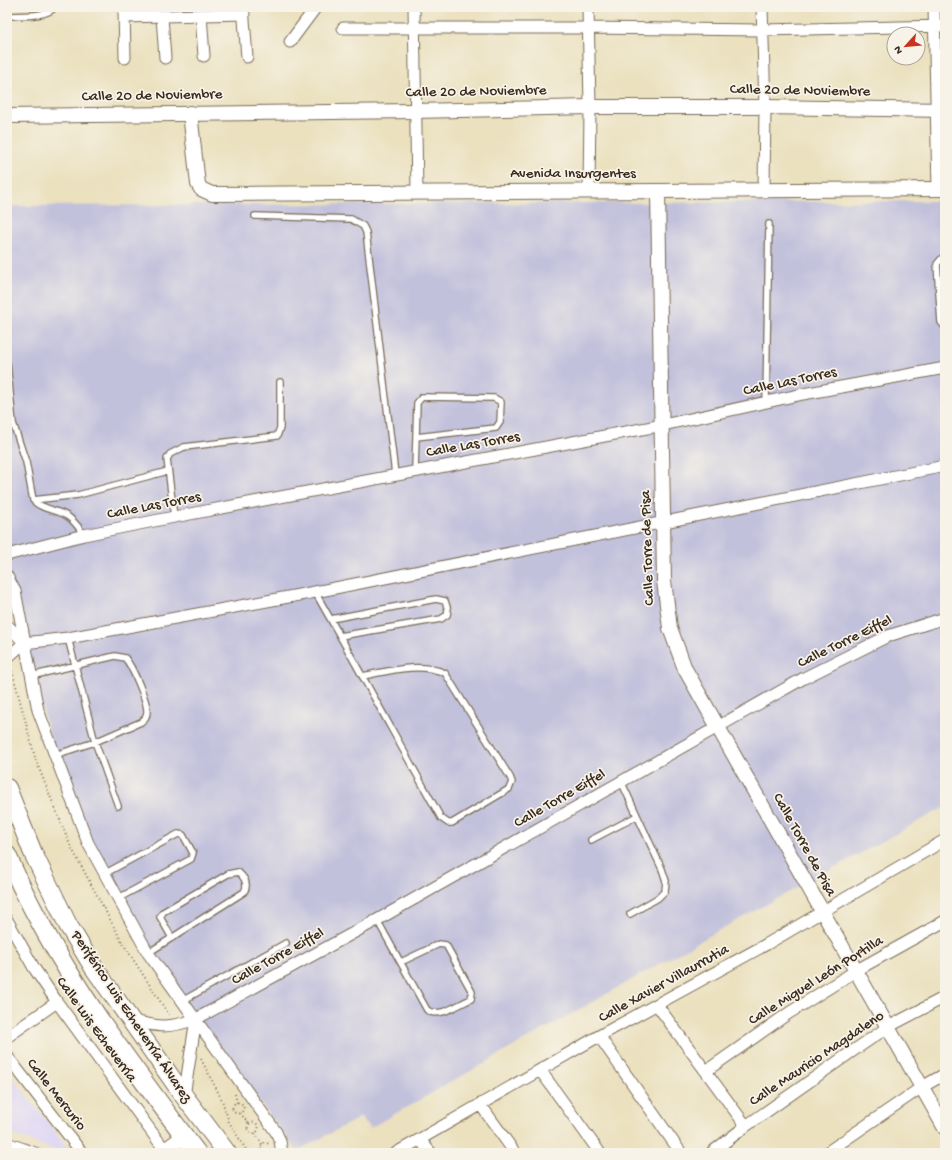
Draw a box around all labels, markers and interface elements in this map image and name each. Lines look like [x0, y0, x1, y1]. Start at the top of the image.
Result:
north arrow [886, 26, 926, 66]
text: N [892, 44, 906, 56]
street label: Calle 20 de Noviembre [730, 81, 871, 101]
street label: Calle 20 de Noviembre [406, 82, 547, 102]
street label: Calle 20 de Noviembre [82, 86, 223, 106]
street label: Avenida Insurgentes [510, 165, 636, 183]
street label: Calle Las Torres [742, 363, 839, 401]
street label: Calle Las Torres [425, 428, 522, 462]
street label: Calle Las Torres [106, 488, 203, 524]
street label: Calle Torre de Pisa [637, 489, 659, 606]
street label: Calle Torre Eiffel [795, 611, 895, 673]
street label: Calle Torre Eiffel [511, 766, 609, 832]
street label: Calle Torre de Pisa [768, 790, 840, 900]
street label: Calle Torre Eiffel [229, 924, 327, 990]
street label: Periférico Luis Echeverría Álvarez [66, 927, 196, 1107]
street label: Calle Miguel León Portilla [745, 932, 887, 1030]
street label: Calle Xavier Villaurrutia [596, 940, 733, 1027]
street label: Calle Luis Echeverría [52, 974, 141, 1087]
street label: Calle Mauricio Magdaleno [746, 1007, 888, 1111]
street label: Calle Mercurio [22, 1055, 90, 1135]

